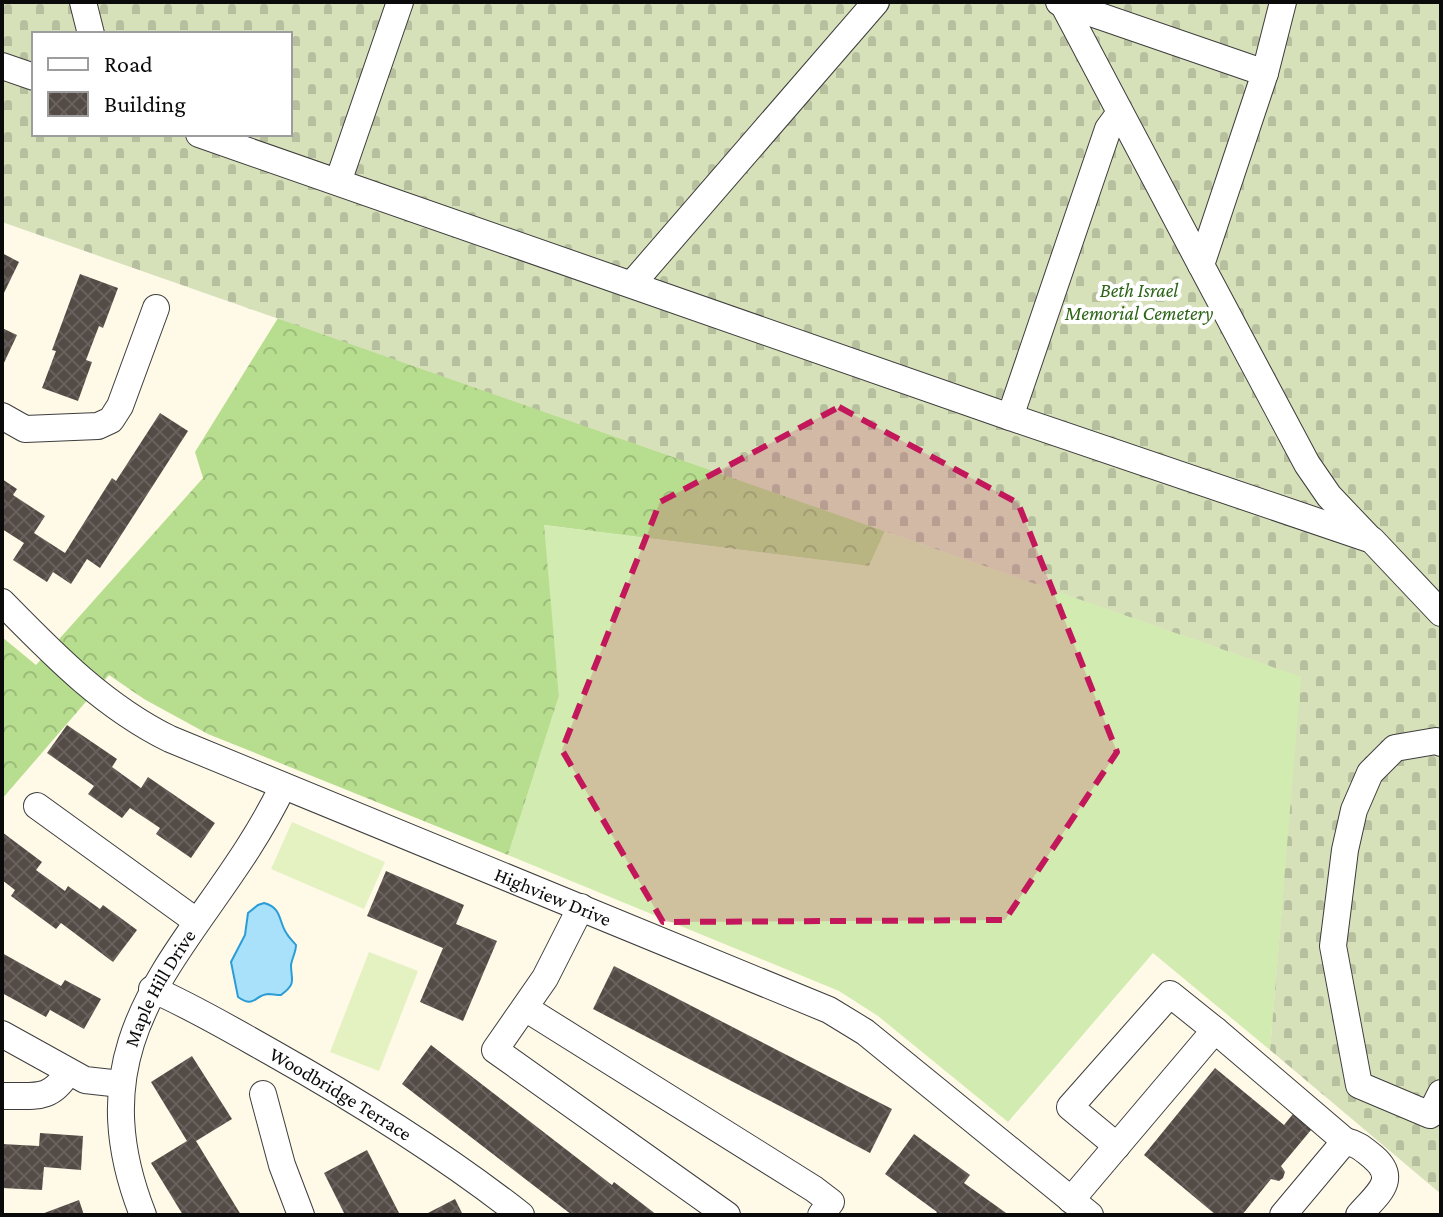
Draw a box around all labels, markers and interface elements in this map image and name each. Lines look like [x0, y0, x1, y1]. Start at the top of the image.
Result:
legend [32, 32, 292, 136]
text: Road [104, 50, 153, 77]
text: Building [104, 90, 186, 117]
park label: Beth Israel Memorial Cemetery [1064, 279, 1213, 325]
street label: Highview Drive [491, 863, 615, 930]
street label: Maple Hill Drive [120, 925, 200, 1049]
street label: Woodbridge Terrace [266, 1043, 416, 1145]

